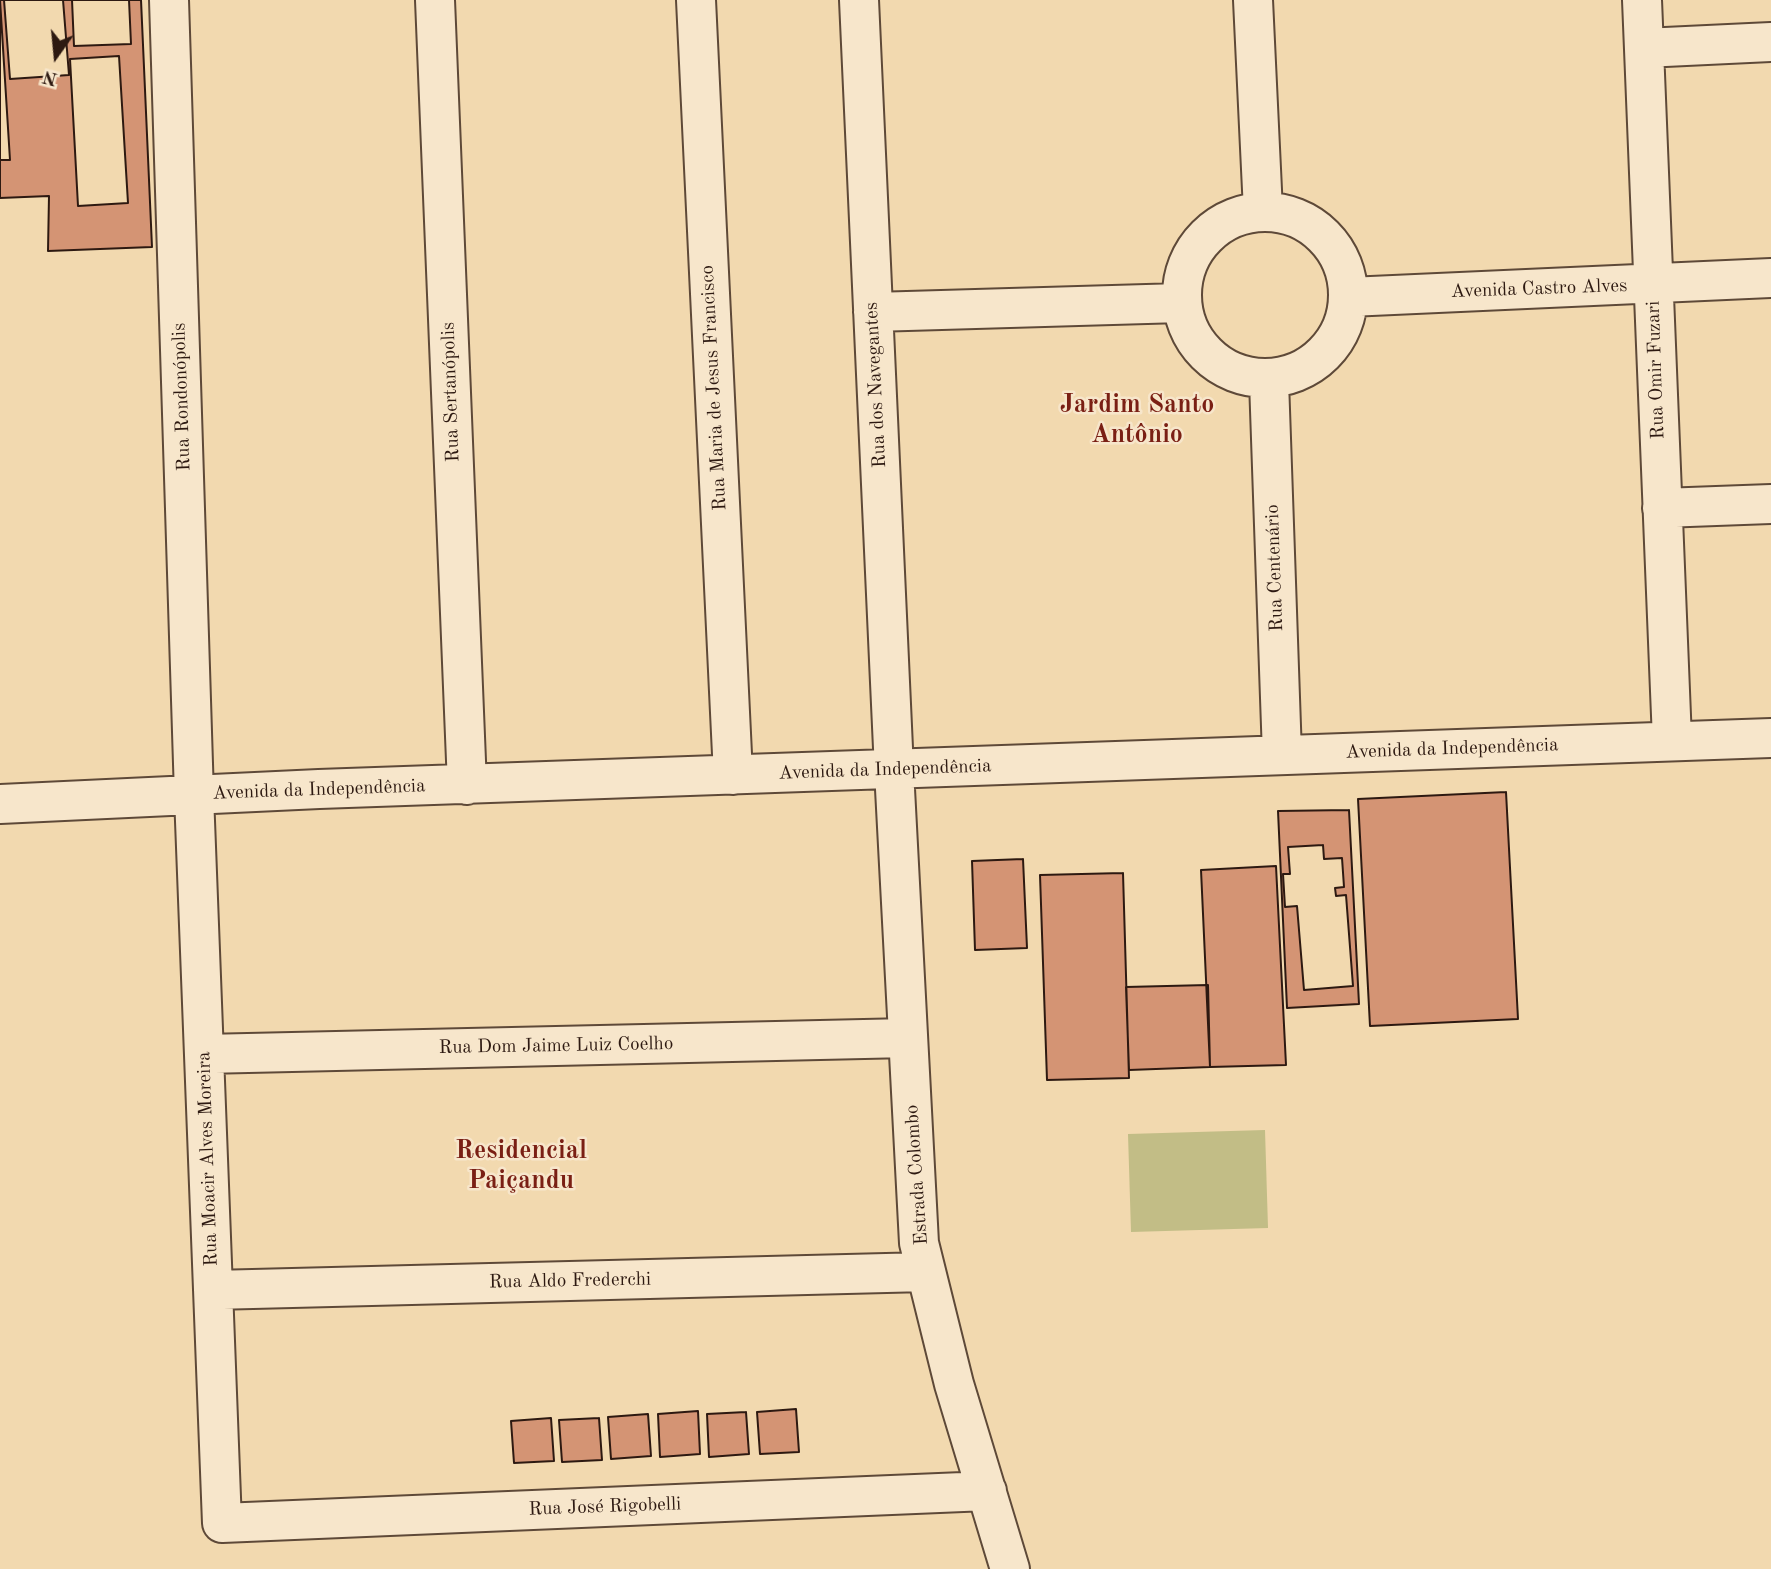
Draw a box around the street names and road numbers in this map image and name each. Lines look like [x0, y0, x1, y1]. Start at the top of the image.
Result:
street label: Rua Maria de Jesus Francisco [696, 265, 732, 511]
street label: Avenida Castro Alves [1450, 275, 1628, 303]
street label: Rua Omir Fuzari [1642, 300, 1670, 440]
street label: Rua dos Navegantes [860, 301, 892, 469]
street label: Rua Rondonópolis [168, 322, 196, 472]
street label: Rua Sertanópolis [437, 322, 465, 462]
street label: Rua Centenário [1261, 504, 1289, 632]
street label: Avenida da Independência [1345, 734, 1559, 764]
street label: Avenida da Independência [778, 755, 992, 785]
street label: Avenida da Independência [212, 775, 426, 805]
street label: Rua Dom Jaime Luiz Coelho [439, 1033, 673, 1059]
street label: Rua Moacir Alves Moreira [193, 1051, 223, 1267]
street label: Estrada Colombo [901, 1104, 933, 1246]
street label: Rua Aldo Frederchi [489, 1268, 651, 1294]
street label: Rua José Rigobelli [528, 1493, 682, 1521]

